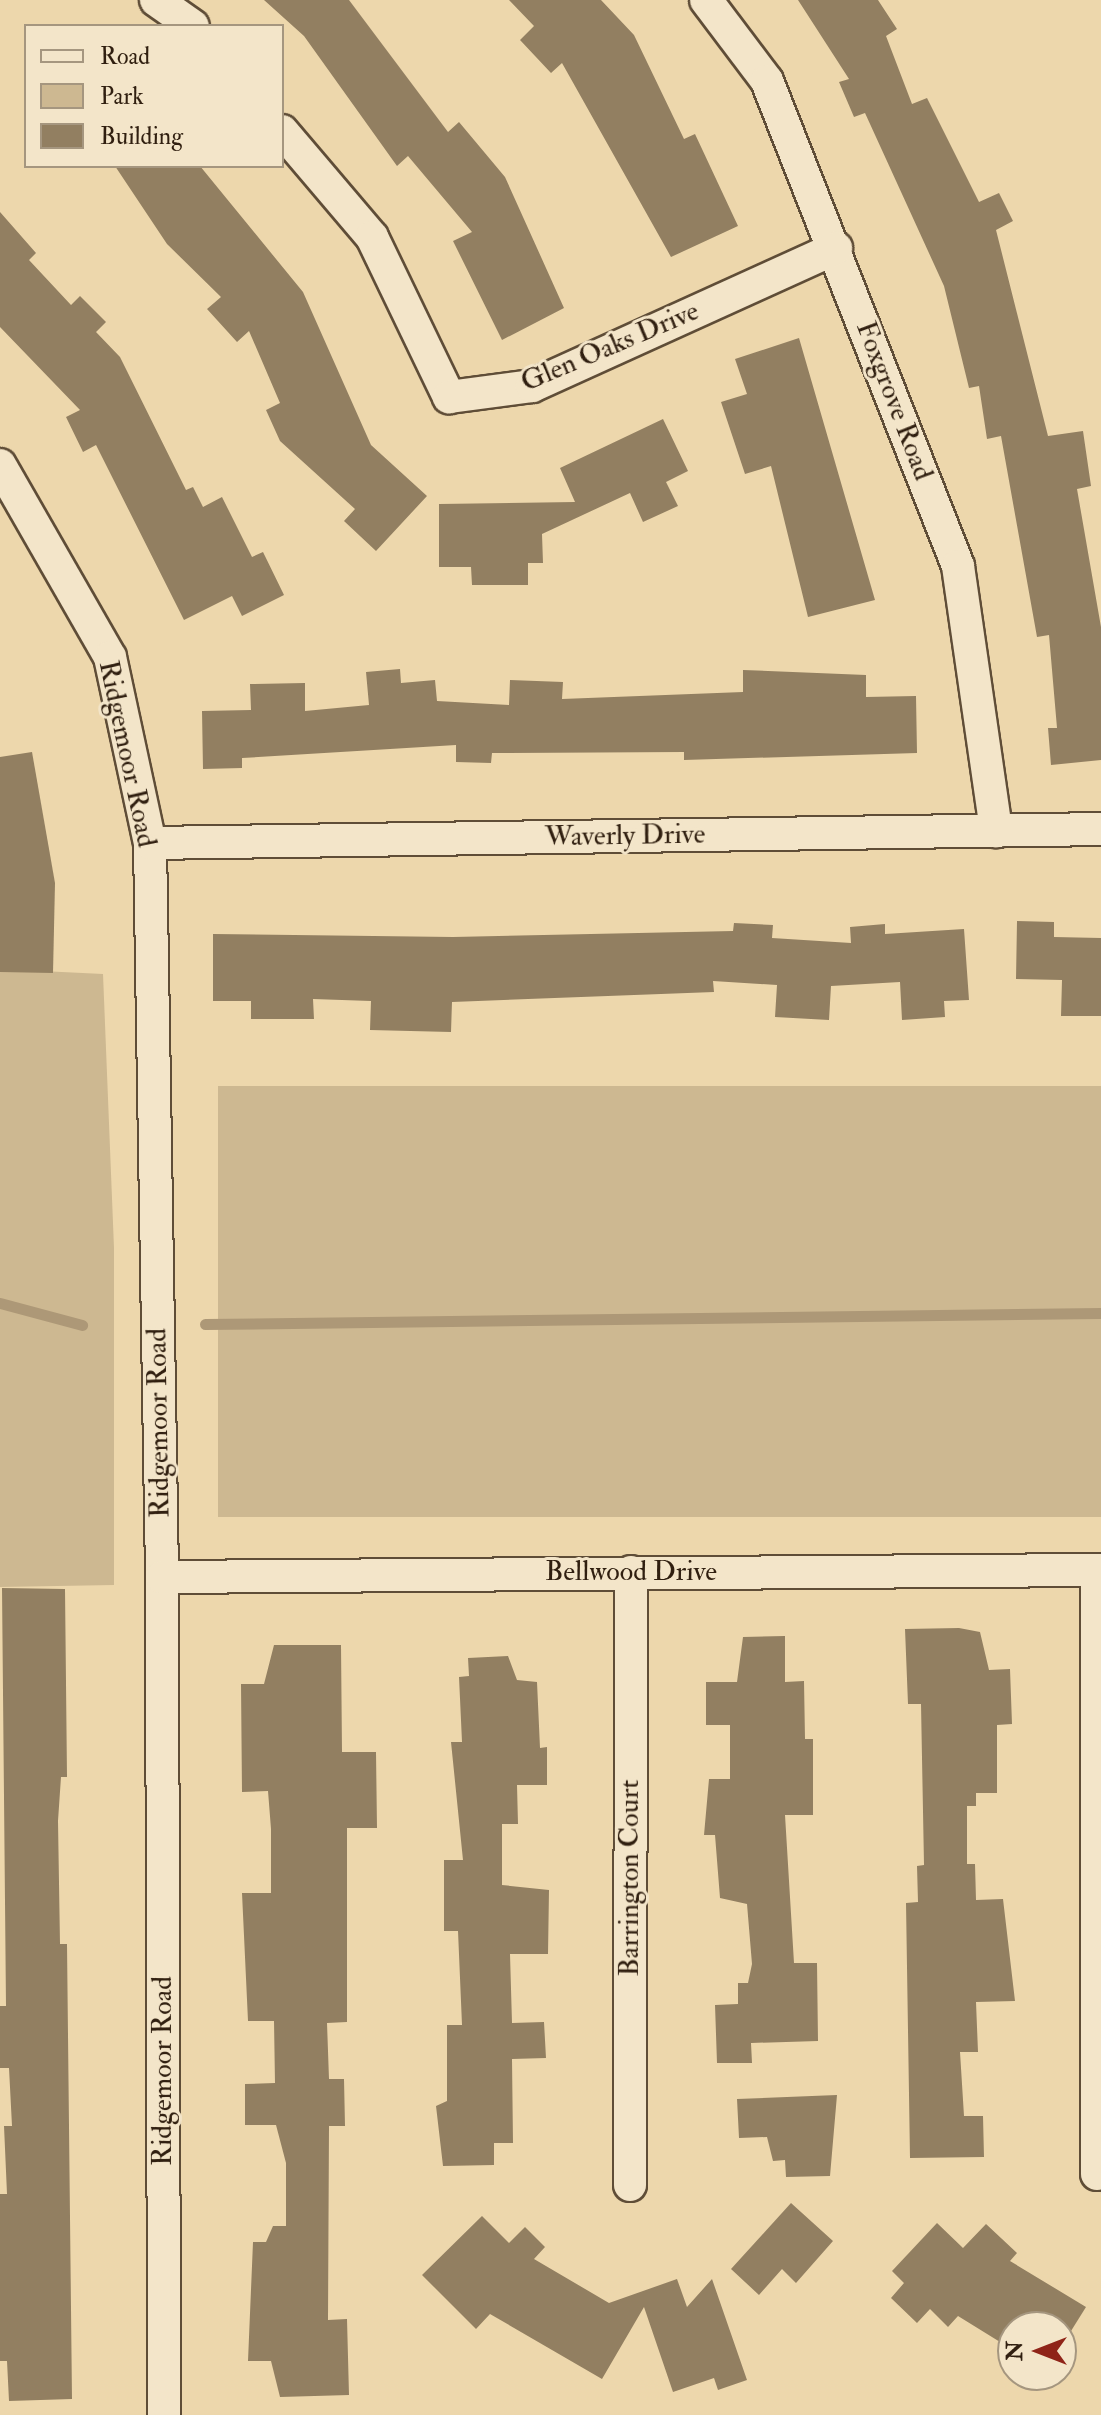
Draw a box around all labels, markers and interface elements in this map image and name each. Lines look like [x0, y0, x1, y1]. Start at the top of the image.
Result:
legend [24, 24, 284, 168]
text: Road [100, 41, 150, 72]
text: Park [100, 81, 144, 112]
text: Building [100, 121, 183, 152]
street label: Glen Oaks Drive [516, 294, 704, 400]
street label: Foxgrove Road [848, 317, 940, 485]
street label: Ridgemoor Road [91, 658, 163, 850]
street label: Waverly Drive [545, 818, 705, 854]
street label: Ridgemoor Road [141, 1328, 177, 1518]
street label: Bellwood Drive [545, 1555, 717, 1589]
street label: Barrington Court [613, 1779, 647, 1977]
street label: Ridgemoor Road [146, 1976, 180, 2166]
north arrow [997, 2311, 1077, 2391]
text: N [1001, 2341, 1029, 2361]

